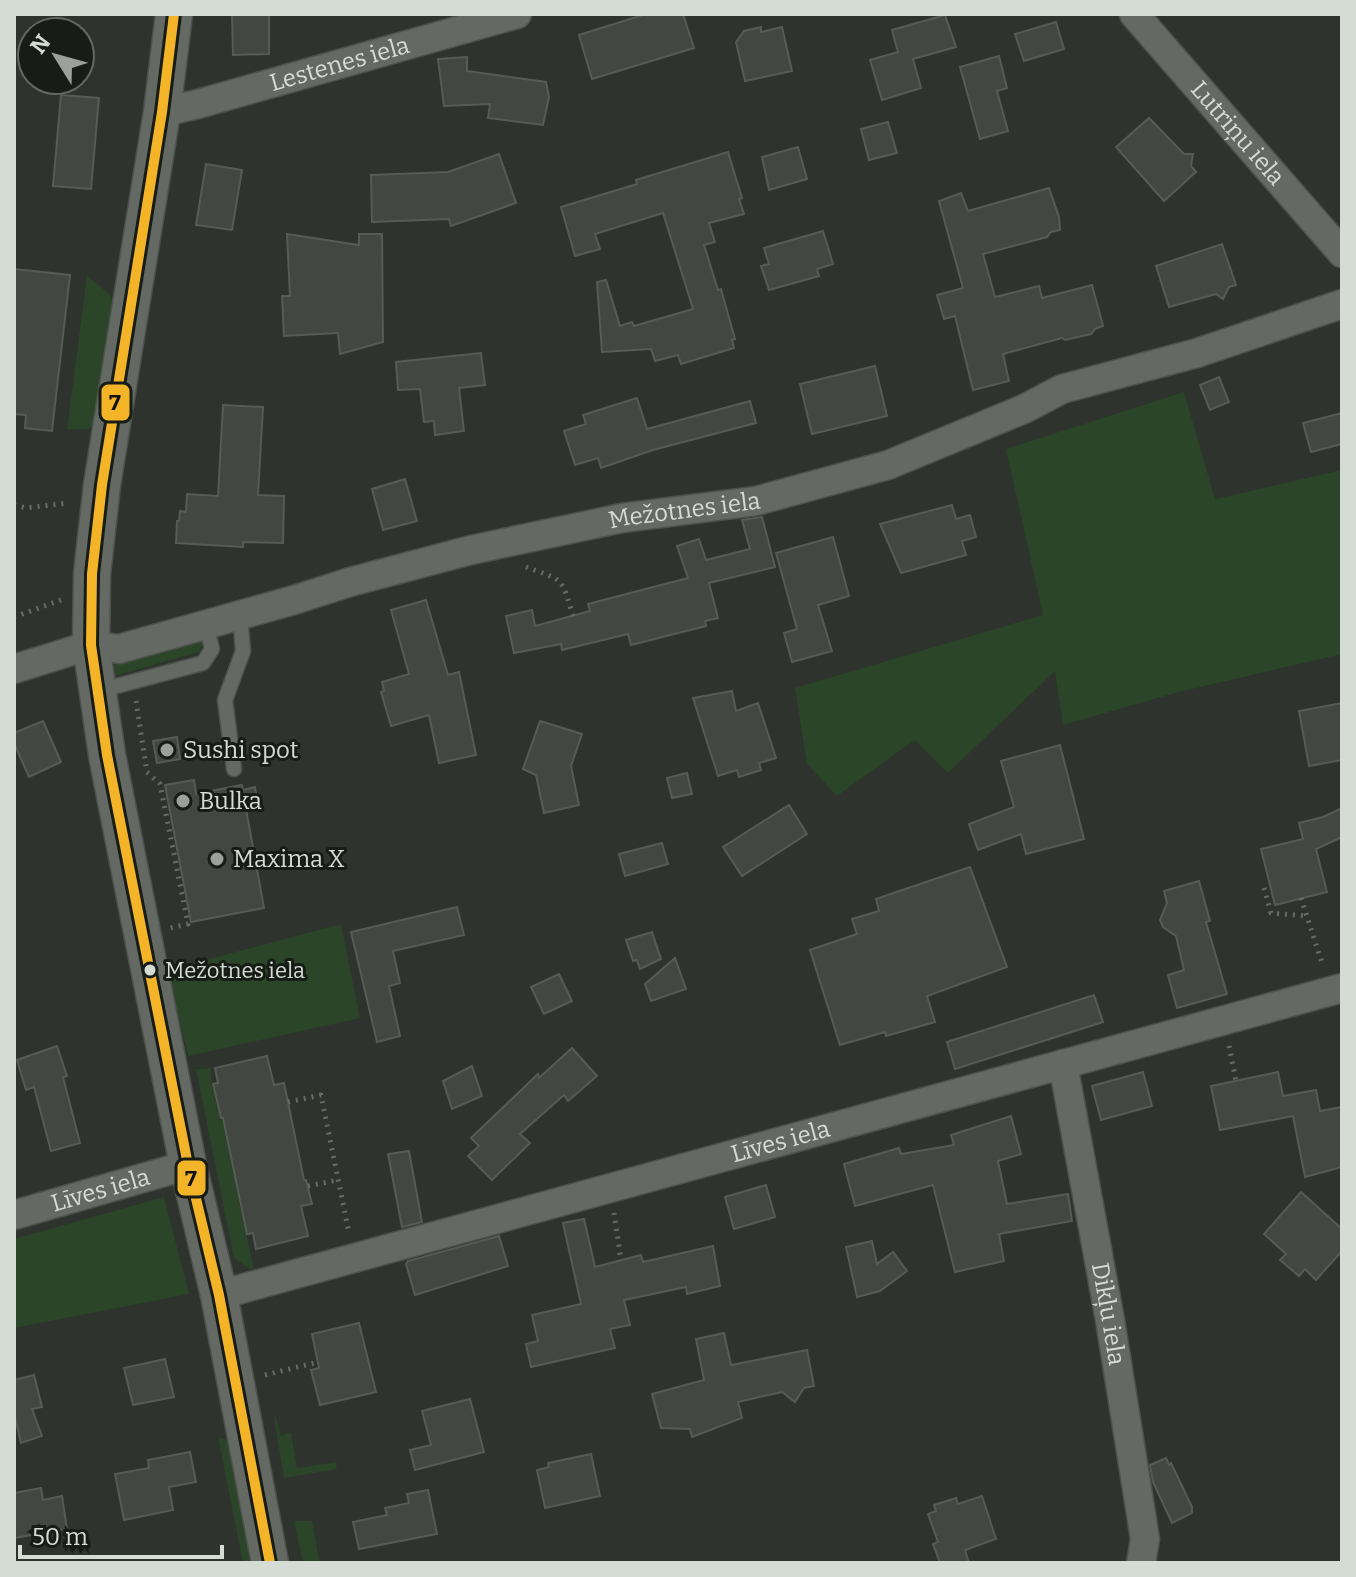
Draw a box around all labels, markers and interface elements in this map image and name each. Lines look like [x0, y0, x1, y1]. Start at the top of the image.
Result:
north arrow [16, 16, 96, 96]
text: N [25, 29, 56, 59]
street label: Lestenes iela [267, 31, 413, 97]
street label: Lutriņu iela [1185, 75, 1291, 191]
line badge: 7 [100, 383, 131, 422]
text: 7 [109, 389, 121, 416]
street label: Mežotnes iela [606, 487, 762, 534]
place label: Sushi spot [183, 736, 299, 764]
marker: Sushi spot [158, 741, 176, 759]
place label: Bulka [199, 787, 262, 815]
marker: Bulka [174, 792, 192, 810]
place label: Maxima X [233, 845, 345, 873]
marker: Maxima X [208, 850, 226, 868]
place label: Mežotnes iela [165, 957, 305, 984]
marker: Mežotnes iela [142, 962, 158, 978]
street label: Līves iela [728, 1115, 833, 1168]
line badge: 7 [176, 1159, 207, 1197]
street label: Līves iela [48, 1163, 153, 1218]
text: 7 [185, 1165, 197, 1192]
street label: Dikļu iela [1086, 1260, 1131, 1367]
scale bar [20, 1509, 222, 1559]
text: 50 m [32, 1523, 88, 1551]

